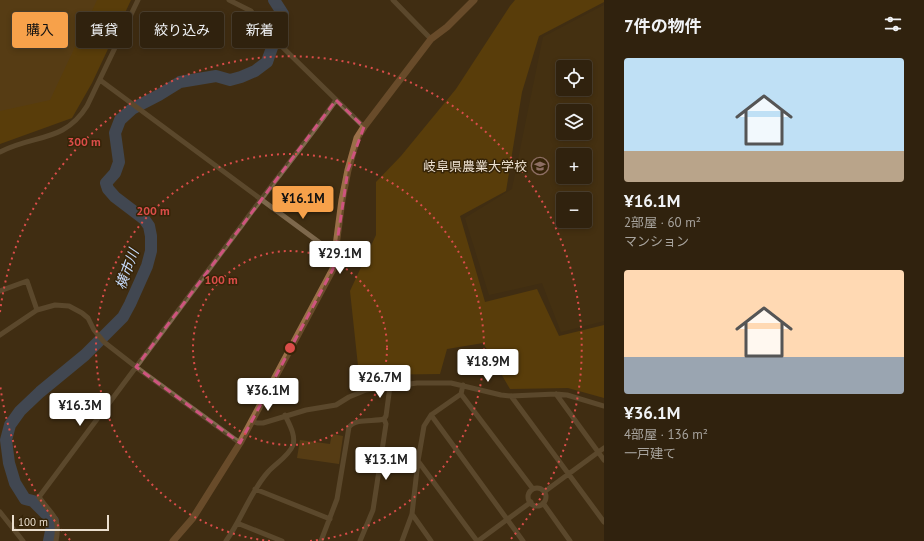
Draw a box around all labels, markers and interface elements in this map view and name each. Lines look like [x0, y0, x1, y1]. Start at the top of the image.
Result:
chip: 購入 [12, 12, 68, 48]
chip: 賃貸 [76, 12, 132, 48]
chip: 絞り込み [140, 12, 224, 48]
chip: 新着 [232, 12, 288, 48]
icon: filters [882, 13, 904, 35]
text: 7件の物件 [624, 15, 702, 37]
map controls [556, 60, 592, 228]
button: locate [556, 60, 592, 96]
icon: home [728, 84, 800, 156]
button: layers [556, 104, 592, 140]
text: 300 m [67, 134, 101, 149]
button: + [556, 148, 592, 184]
school or university icon: 岐阜県農業大学校 [530, 156, 550, 176]
place label: 岐阜県農業大学校 [423, 158, 527, 175]
pin: ¥16.1M [270, 186, 336, 220]
text: ¥16.1M [281, 190, 325, 207]
text: ¥16.1M [624, 190, 680, 212]
button: − [556, 192, 592, 228]
text: 200 m [136, 203, 170, 218]
text: 2部屋 · 60 m² [624, 214, 701, 231]
text: マンション [624, 233, 689, 250]
pin: ¥29.1M [307, 241, 373, 275]
water label: 横市川 [111, 244, 143, 292]
text: ¥29.1M [318, 245, 362, 262]
text: 100 m [204, 272, 238, 287]
icon: home [728, 296, 800, 368]
centre of rings [283, 341, 297, 355]
pin: ¥18.9M [455, 349, 521, 383]
text: ¥18.9M [466, 353, 510, 370]
pin: ¥26.7M [347, 365, 413, 399]
text: ¥26.7M [358, 369, 402, 386]
pin: ¥36.1M [235, 378, 301, 412]
text: ¥36.1M [246, 382, 290, 399]
pin: ¥16.3M [47, 393, 113, 427]
text: ¥16.3M [58, 397, 102, 414]
text: ¥36.1M [624, 402, 680, 424]
text: 4部屋 · 136 m² [624, 426, 708, 443]
text: 一戸建て [624, 445, 676, 462]
pin: ¥13.1M [353, 447, 419, 481]
text: ¥13.1M [364, 451, 408, 468]
scale bar [12, 513, 109, 532]
text: 100 m [18, 515, 48, 529]

